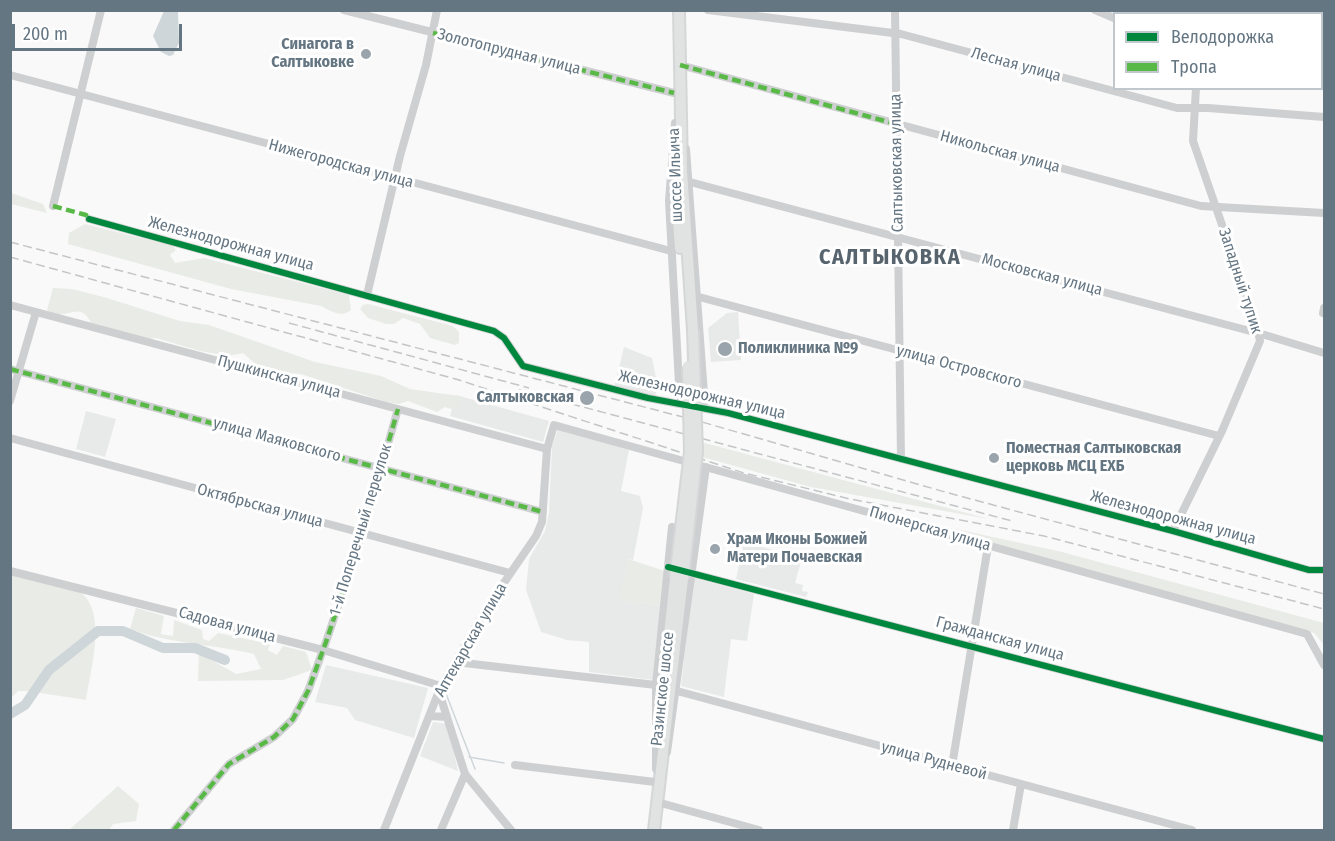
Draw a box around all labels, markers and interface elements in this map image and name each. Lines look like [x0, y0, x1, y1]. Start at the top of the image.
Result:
scale bar [15, 12, 184, 50]
legend [1113, 12, 1323, 90]
text: 200 m [23, 23, 68, 45]
street label: Золотопрудная улица [435, 25, 583, 79]
text: Велодорожка [1171, 26, 1274, 48]
place label: Синагога в Салтыковке [271, 35, 354, 73]
street label: Лесная улица [969, 44, 1063, 86]
marker: Синагога в Салтыковке [359, 47, 373, 61]
text: Тропа [1171, 56, 1217, 78]
street label: Салтыковская улица [886, 94, 908, 232]
street label: Никольская улица [938, 127, 1062, 177]
street label: шоссе Ильича [665, 128, 687, 222]
street label: Нижегородская улица [267, 135, 415, 193]
street label: Железнодорожная улица [146, 213, 316, 275]
street label: Западный тупик [1214, 226, 1266, 336]
district label: САЛТЫКОВКА [819, 245, 961, 271]
street label: Московская улица [980, 250, 1104, 300]
place label: Поликлиника №9 [738, 339, 858, 359]
marker: Поликлиника №9 [716, 340, 734, 358]
street label: улица Островского [894, 341, 1024, 393]
street label: Пушкинская улица [215, 351, 343, 403]
street label: Железнодорожная улица [617, 366, 787, 424]
place label: Салтыковская [476, 388, 574, 408]
marker: Салтыковская [578, 389, 596, 407]
street label: улица Маяковского [211, 414, 343, 466]
place label: Поместная Салтыковская церковь МСЦ ЕХБ [1006, 439, 1181, 477]
street label: 1-й Поперечный переулок [326, 442, 396, 618]
marker: Поместная Салтыковская церковь МСЦ ЕХБ [987, 451, 1001, 465]
street label: Октябрьская улица [195, 480, 325, 532]
street label: Железнодорожная улица [1088, 487, 1258, 549]
street label: Пионерская улица [867, 502, 993, 556]
place label: Храм Иконы Божией Матери Почаевская [727, 530, 867, 568]
marker: Храм Иконы Божией Матери Почаевская [708, 542, 722, 556]
street label: Аптекарская улица [431, 580, 511, 700]
street label: Садовая улица [176, 603, 278, 647]
street label: Гражданская улица [934, 613, 1066, 665]
street label: Разинское шоссе [647, 631, 679, 747]
street label: улица Рудневой [879, 738, 989, 784]

